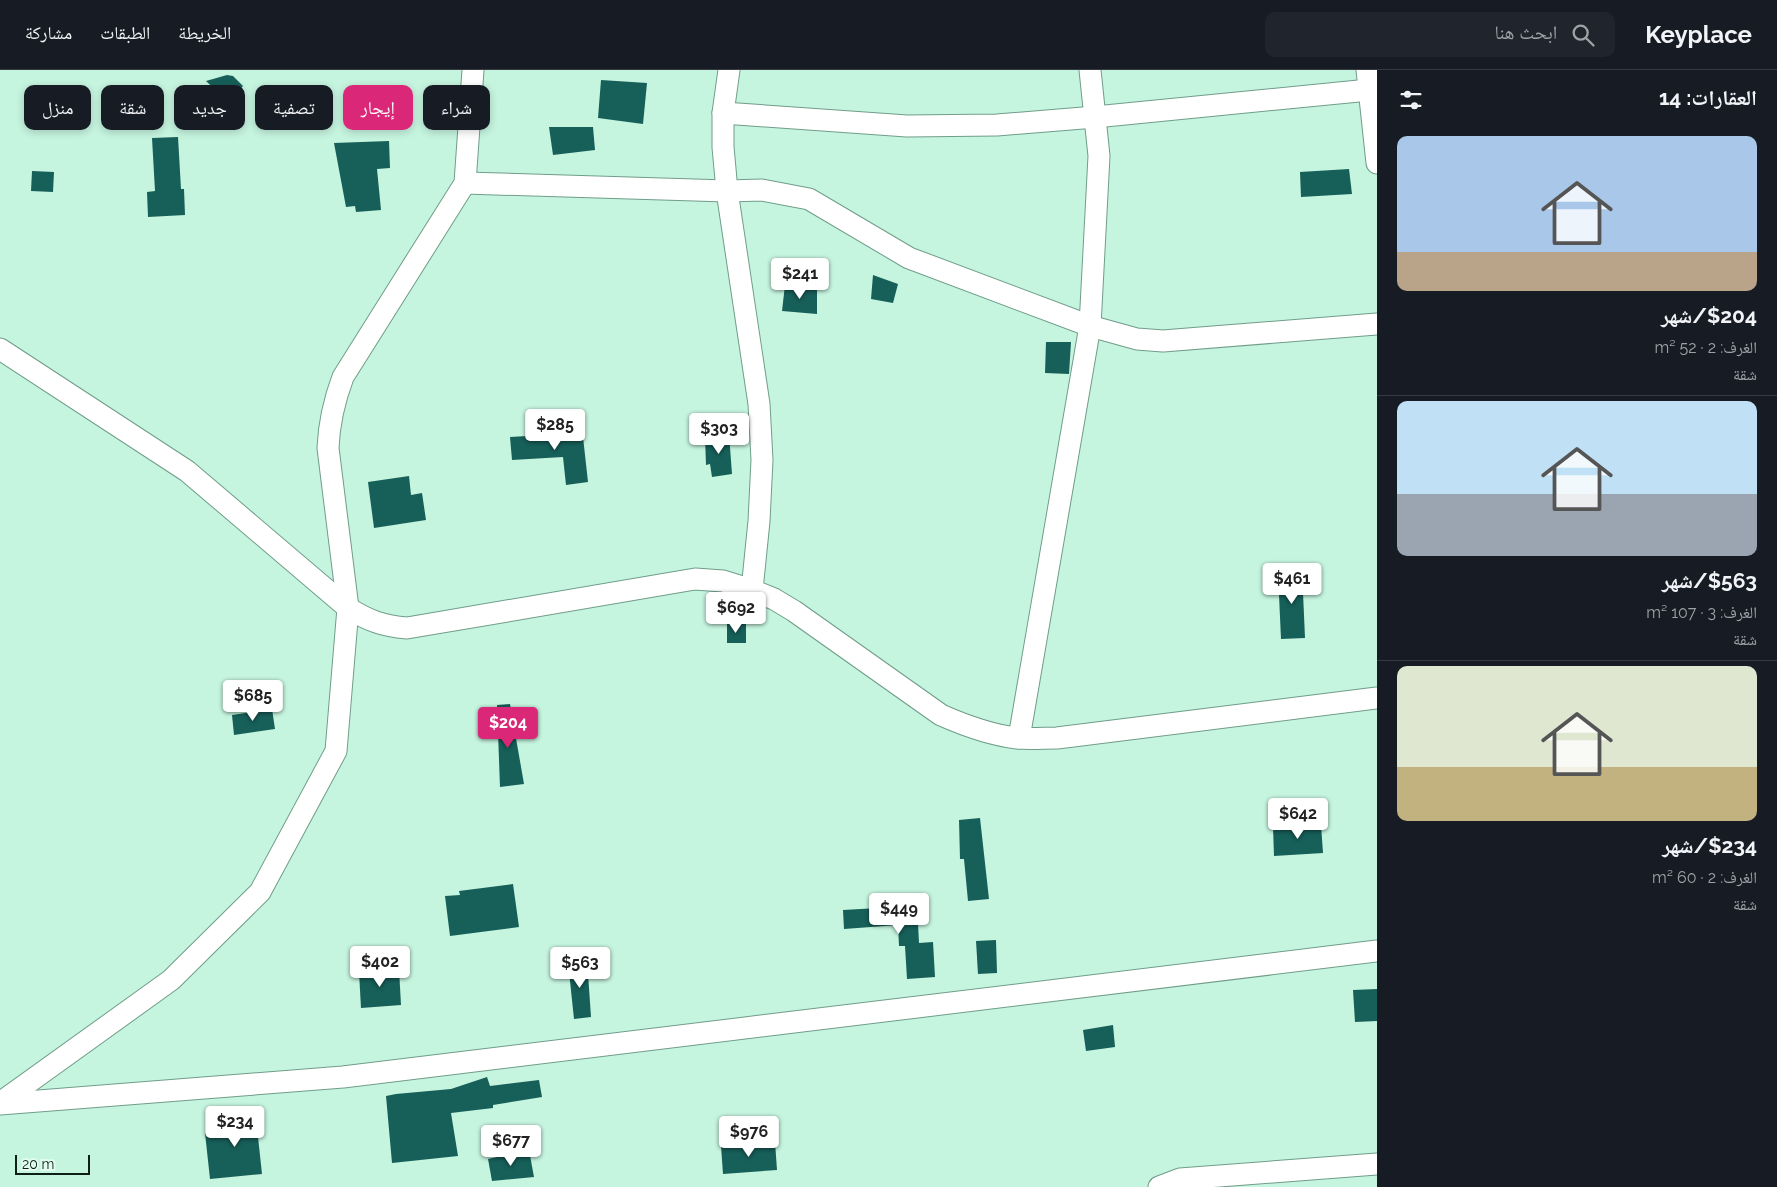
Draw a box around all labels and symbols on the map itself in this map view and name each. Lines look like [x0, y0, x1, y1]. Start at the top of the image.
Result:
pin: $241 [770, 258, 830, 300]
pin: $285 [525, 408, 585, 451]
pin: $303 [689, 412, 749, 455]
pin: $461 [1262, 562, 1322, 605]
pin: $692 [706, 592, 766, 634]
pin: $685 [223, 680, 283, 722]
pin: $204 [478, 706, 538, 749]
pin: $642 [1268, 798, 1328, 840]
pin: $449 [869, 892, 929, 935]
pin: $402 [350, 946, 410, 988]
pin: $563 [550, 946, 610, 989]
pin: $234 [205, 1106, 265, 1148]
pin: $976 [719, 1116, 779, 1158]
pin: $677 [481, 1124, 541, 1167]
scale bar [15, 1152, 90, 1175]

